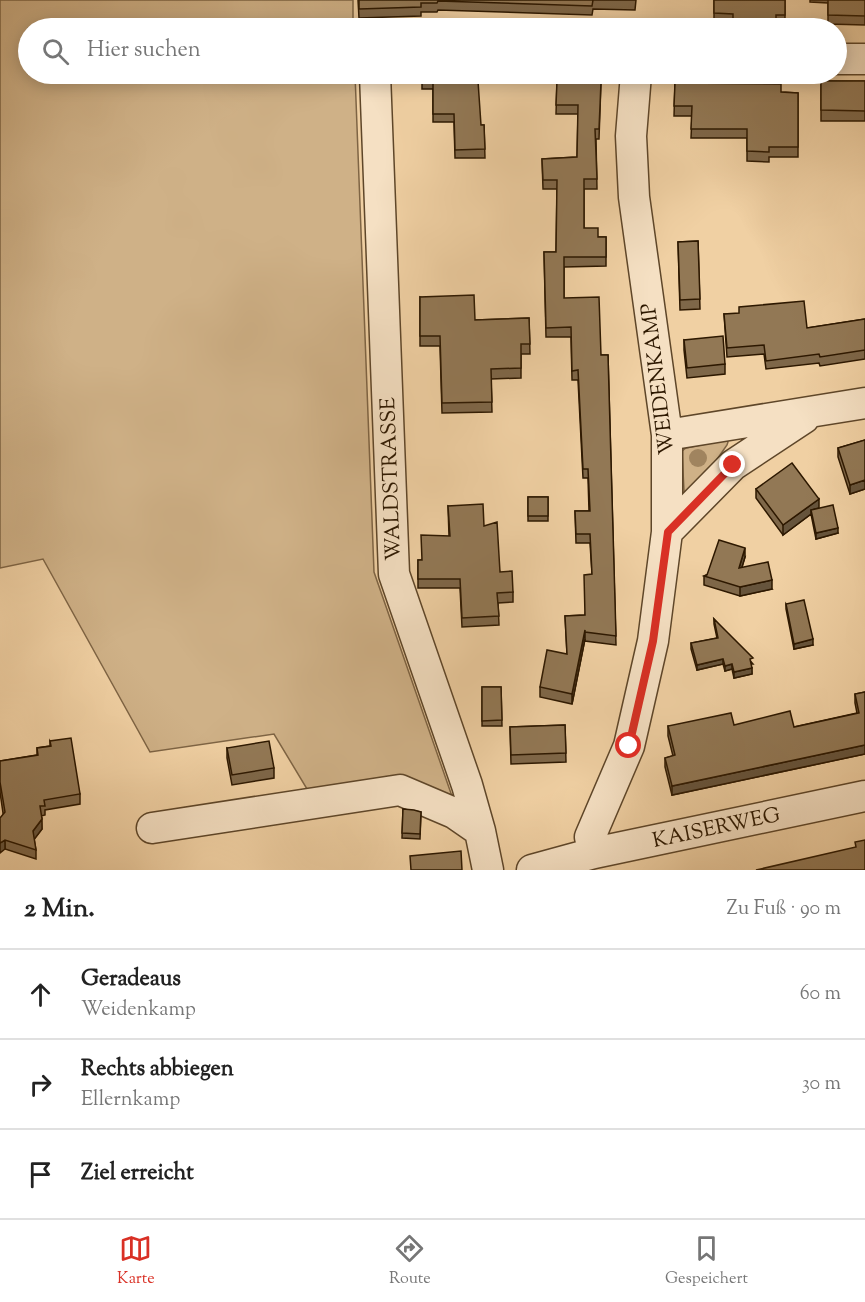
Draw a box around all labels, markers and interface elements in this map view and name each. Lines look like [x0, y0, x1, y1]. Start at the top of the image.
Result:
search box [18, 18, 847, 84]
icon: search [39, 35, 72, 68]
text: Hier suchen [87, 35, 201, 67]
street label: WEIDENKAMP [635, 301, 683, 456]
street label: WALDSTRASSE [374, 396, 410, 561]
route end [719, 451, 745, 477]
route start [615, 732, 641, 758]
street label: KAISERWEG [650, 801, 783, 857]
text: 2 Min. [24, 891, 95, 928]
text: Zu Fuß · 90 m [726, 895, 841, 924]
text: Geradeaus [81, 964, 181, 996]
icon: ahead [24, 978, 57, 1011]
text: 60 m [800, 980, 841, 1009]
text: Weidenkamp [81, 996, 196, 1025]
text: Rechts abbiegen [81, 1054, 234, 1086]
icon: right [24, 1068, 57, 1101]
text: 30 m [802, 1070, 841, 1099]
text: Ellernkamp [81, 1086, 180, 1115]
icon: arrive [24, 1158, 57, 1191]
text: Ziel erreicht [81, 1158, 194, 1190]
tab: Karte [117, 1232, 155, 1291]
tab: Route [389, 1232, 431, 1291]
tab: Gespeichert [665, 1232, 748, 1291]

